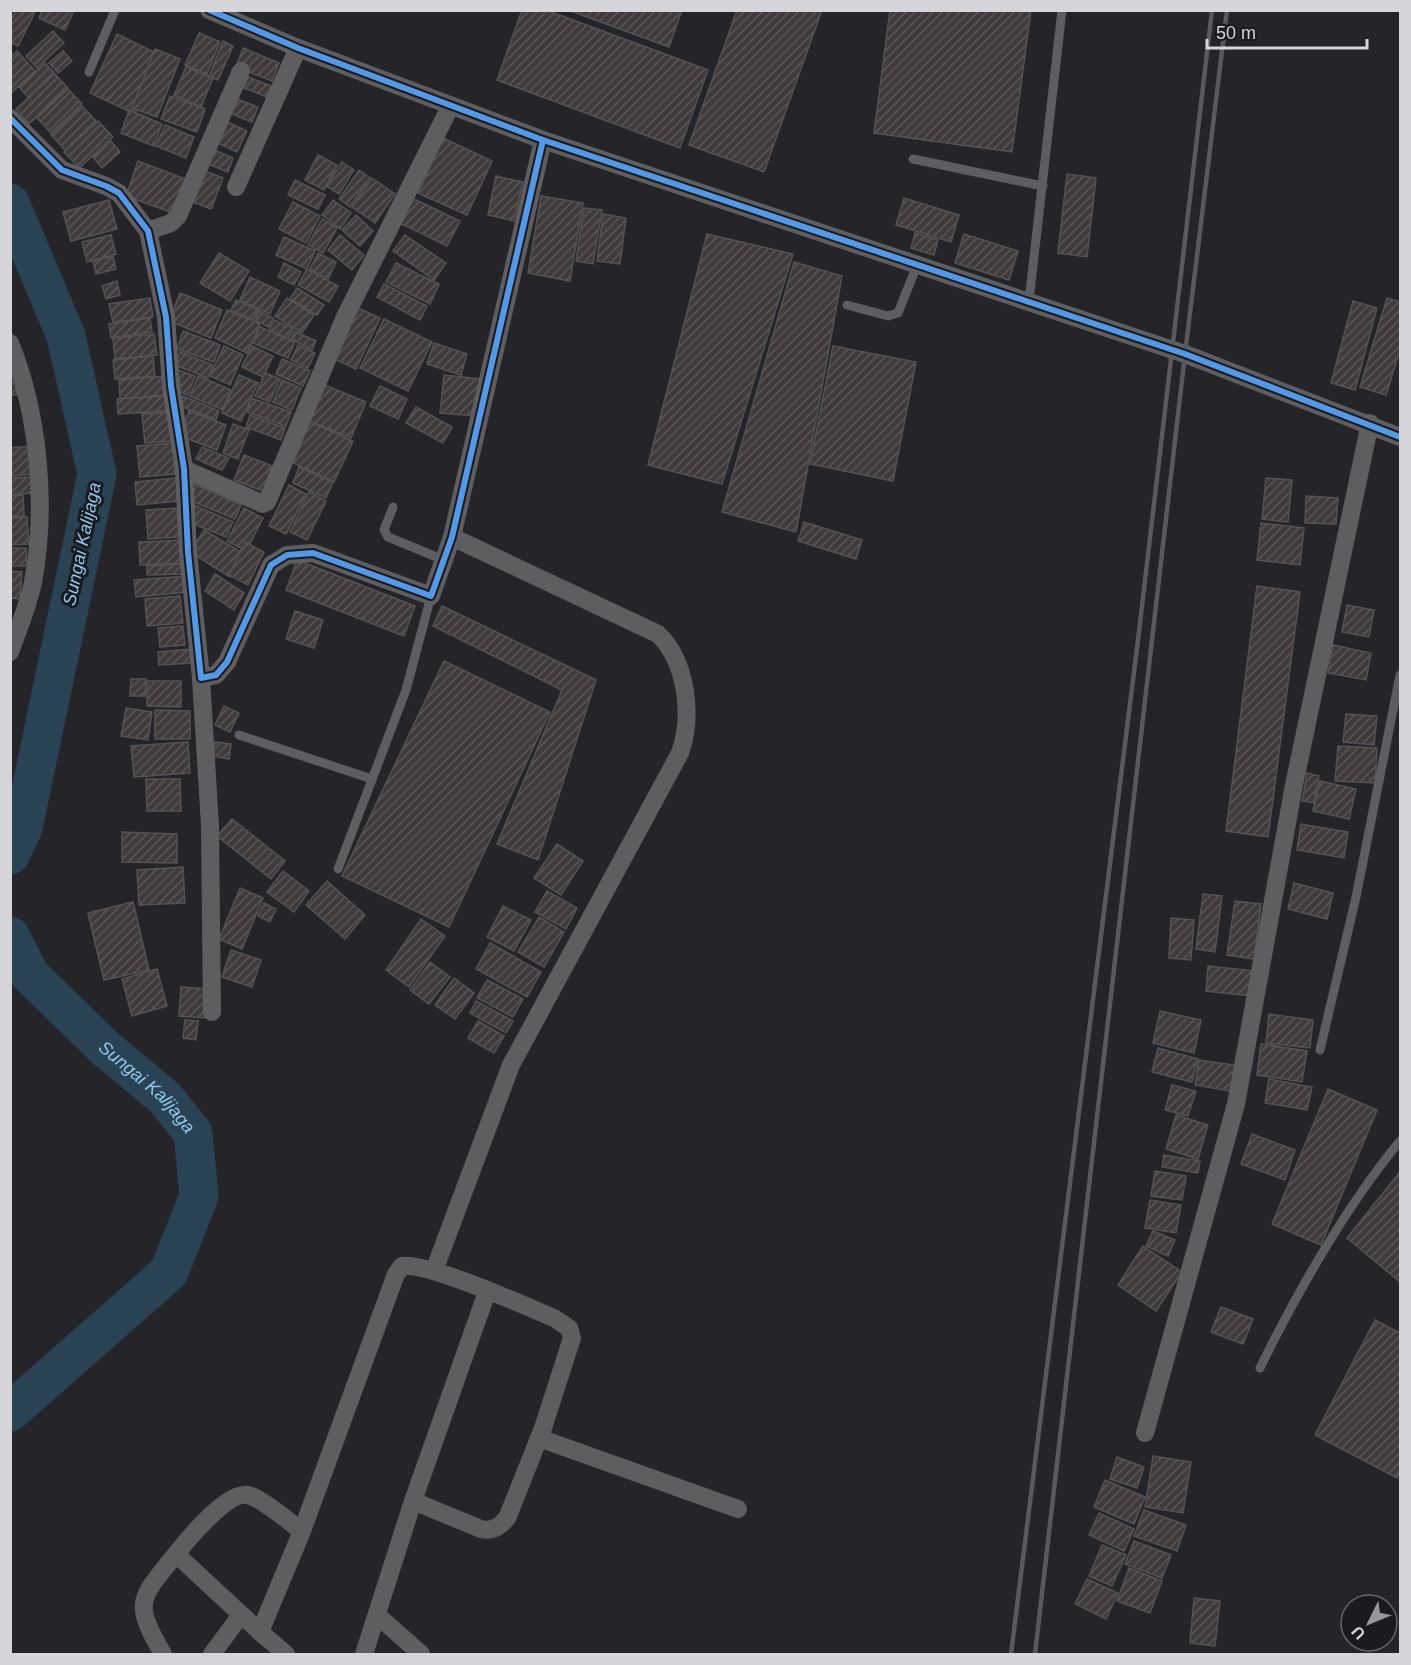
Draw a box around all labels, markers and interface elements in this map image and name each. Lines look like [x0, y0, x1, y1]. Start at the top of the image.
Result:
scale bar [1207, 12, 1368, 50]
text: 50 m [1216, 23, 1256, 43]
water label: Sungai Kalijaga [59, 481, 105, 607]
water label: Sungai Kalijaga [95, 1037, 199, 1137]
north arrow [1339, 1593, 1399, 1653]
text: U [1348, 1623, 1369, 1643]

